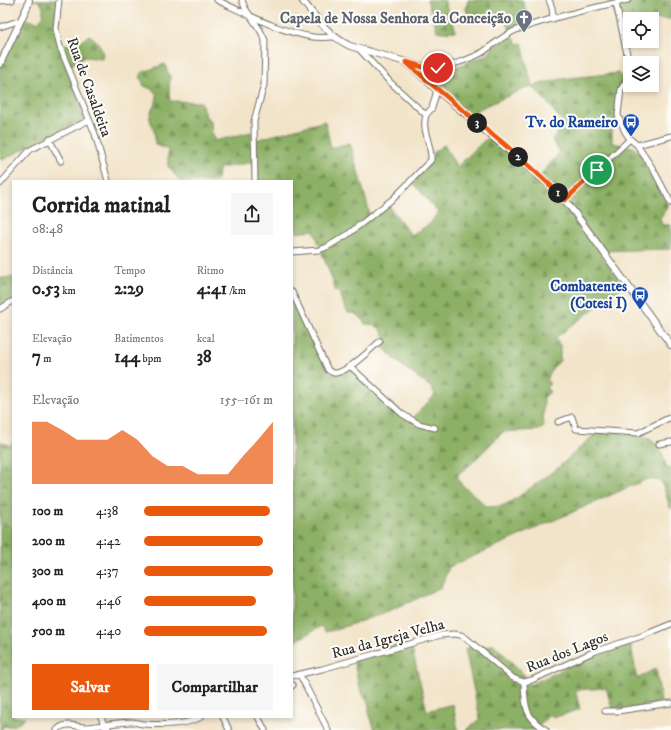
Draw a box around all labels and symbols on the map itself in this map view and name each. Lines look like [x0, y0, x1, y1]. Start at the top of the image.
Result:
church icon: Capela de Nossa Senhora da Conceição [514, 8, 534, 33]
place label: Capela de Nossa Senhora da Conceição [280, 9, 512, 28]
street label: Rua de Casaldeita [62, 35, 116, 140]
pin [421, 51, 455, 85]
bus stop icon: Tv. do Rameiro [621, 112, 641, 137]
pin: 3 [467, 113, 487, 133]
place label: Tv. do Rameiro [524, 113, 619, 132]
pin: 2 [508, 147, 528, 167]
pin [580, 153, 614, 187]
pin: 1 [548, 183, 568, 203]
place label: Combatentes (Cotesi I) [550, 277, 627, 313]
bus stop icon: Combatentes (Cotesi I) [630, 285, 650, 310]
street label: Rua da Igreja Velha [330, 615, 447, 663]
street label: Rua dos Lagos [523, 627, 611, 677]

